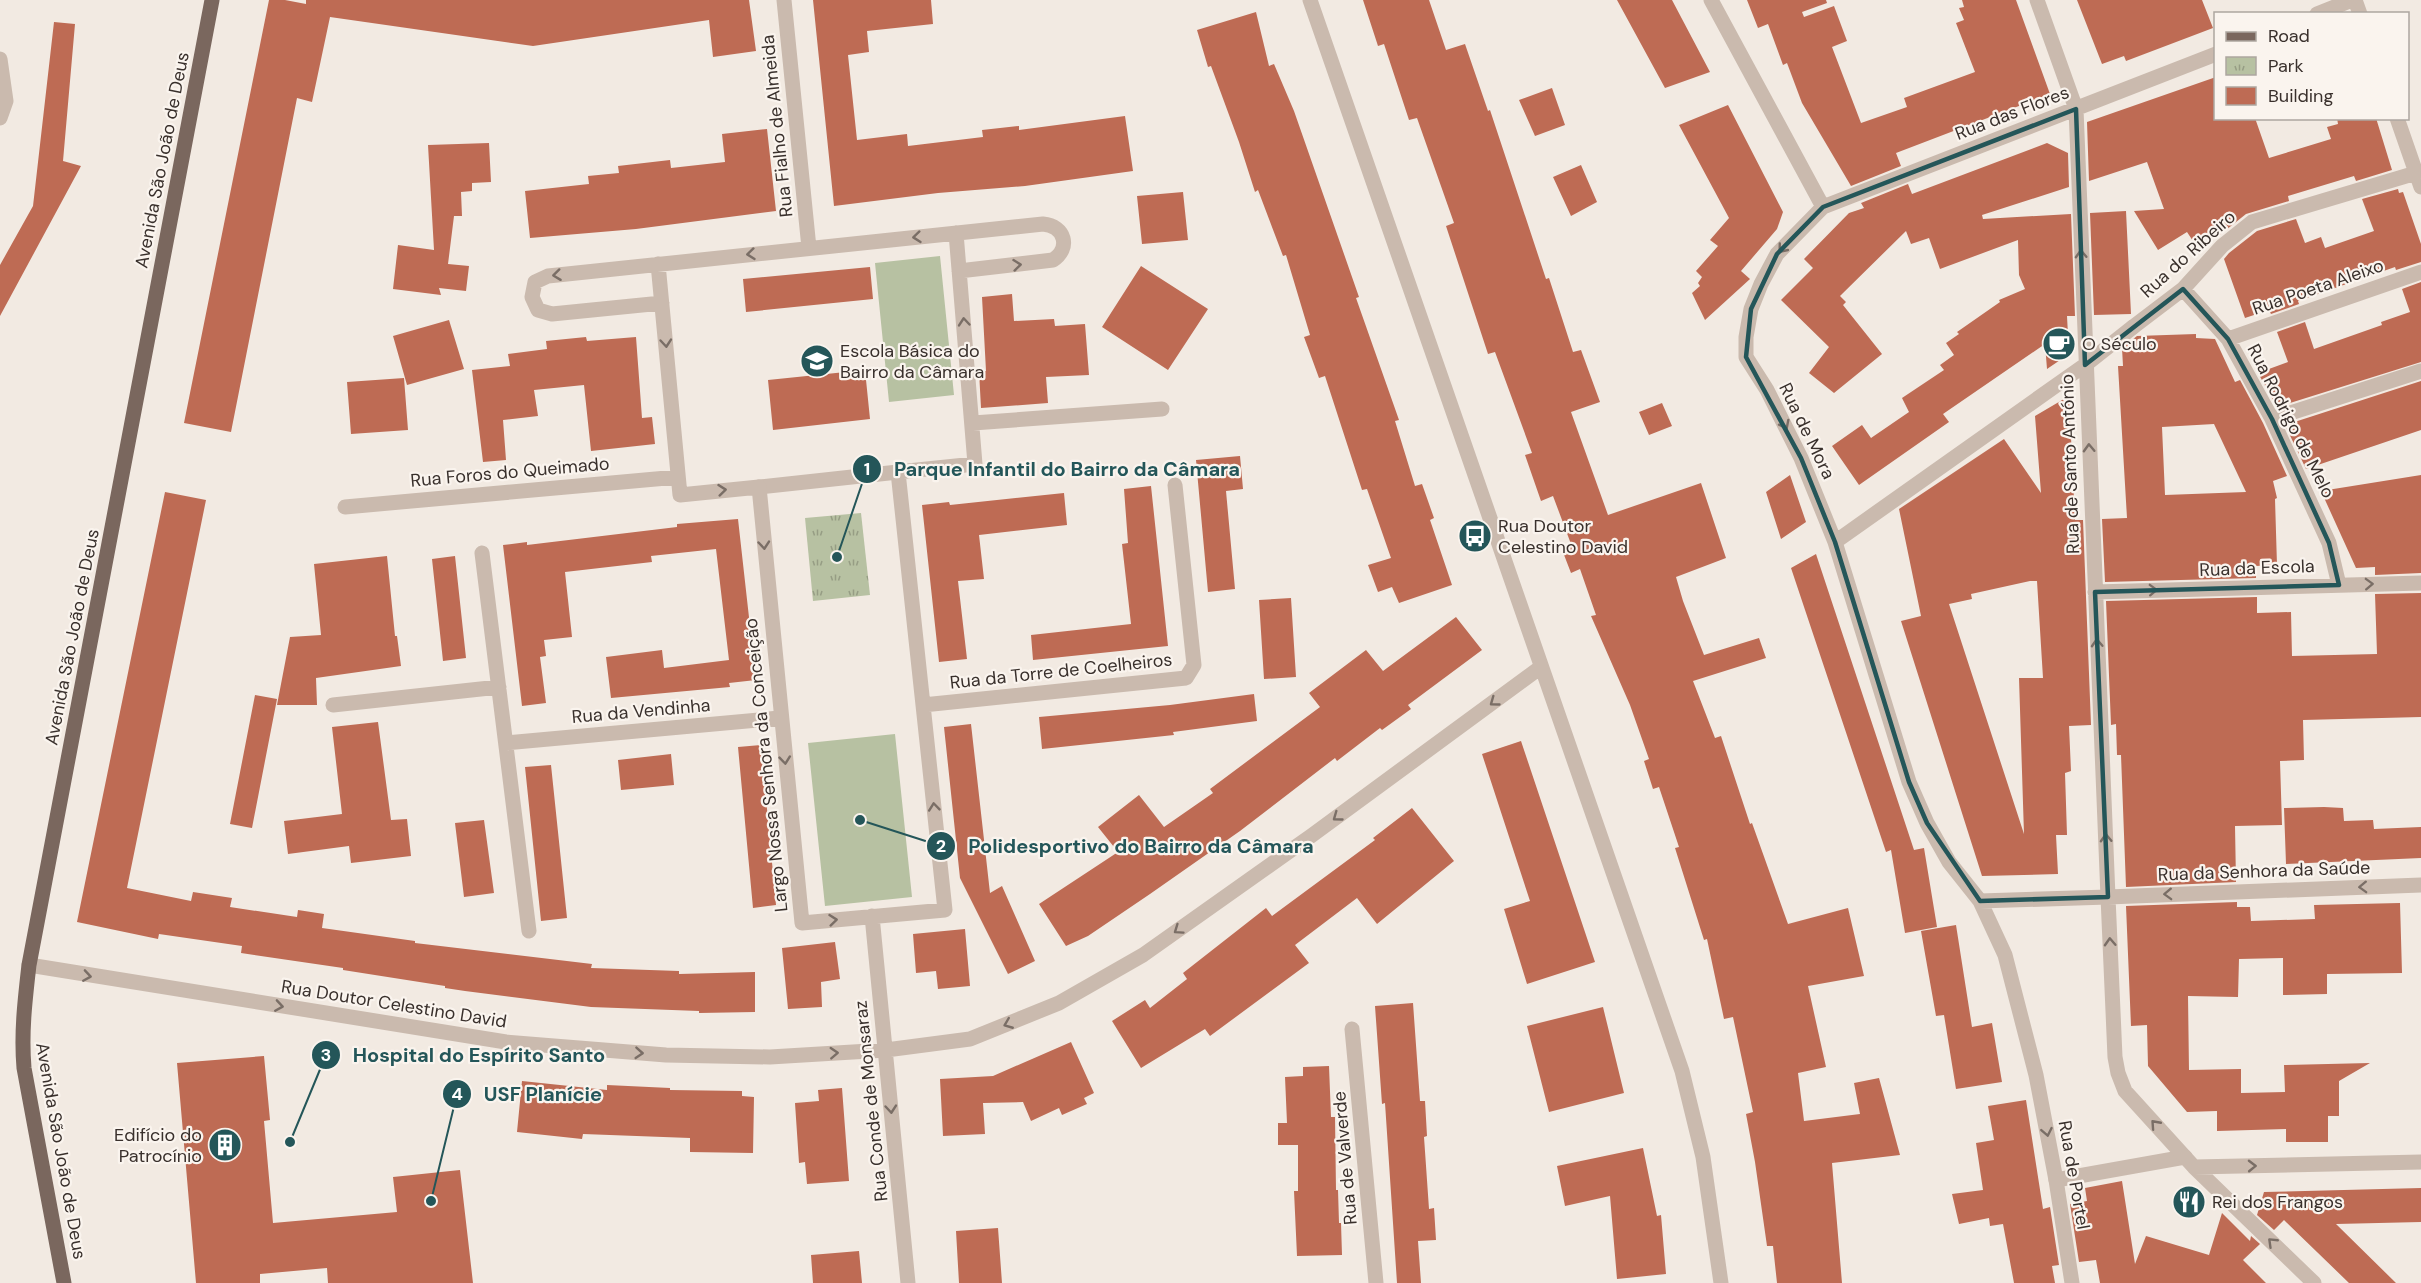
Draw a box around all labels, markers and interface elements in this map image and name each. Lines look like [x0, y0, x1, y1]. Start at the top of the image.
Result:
legend [2214, 12, 2409, 120]
text: Road [2268, 24, 2310, 48]
street label: Rua Fialho de Almeida [755, 34, 799, 218]
street label: Avenida São João de Deus [129, 50, 195, 270]
text: Park [2268, 54, 2304, 78]
street label: Rua das Flores [1952, 80, 2072, 146]
text: Building [2268, 84, 2333, 108]
street label: Rua do Ribeiro [2135, 205, 2241, 303]
one-way arrow [912, 230, 921, 243]
one-way arrow [1779, 242, 1790, 253]
one-way arrow [746, 247, 756, 260]
one-way arrow [2075, 249, 2087, 258]
street label: Rua Poeta Aleixo [2249, 253, 2387, 321]
one-way arrow [1013, 259, 1022, 272]
one-way arrow [553, 268, 562, 281]
one-way arrow [958, 317, 971, 326]
cafe icon: O Século [2041, 326, 2077, 362]
place label: O Século [2082, 332, 2157, 356]
one-way arrow [659, 339, 672, 348]
place label: Escola Básica do Bairro da Câmara [840, 339, 984, 384]
street label: Rua Rodrigo de Melo [2242, 340, 2340, 502]
school or university icon: Escola Básica do Bairro da Câmara [799, 343, 835, 379]
street label: Rua de Santo António [2055, 374, 2085, 554]
street label: Rua de Mora [1773, 379, 1841, 483]
one-way arrow [1778, 419, 1789, 430]
one-way arrow [2082, 444, 2095, 453]
callout: Parque Infantil do Bairro da Câmara [852, 450, 1252, 488]
street label: Rua Foros do Queimado [410, 451, 610, 493]
text: Parque Infantil do Bairro da Câmara [894, 456, 1240, 482]
text: 1 [864, 457, 870, 481]
one-way arrow [718, 484, 727, 497]
place label: Rua Doutor Celestino David [1498, 514, 1628, 559]
bus stop icon: Rua Doutor Celestino David [1457, 518, 1493, 554]
street label: Avenida São João de Deus [39, 527, 105, 747]
one-way arrow [757, 540, 770, 549]
street label: Rua da Escola [2199, 554, 2315, 582]
one-way arrow [2364, 578, 2373, 591]
one-way arrow [2149, 584, 2158, 597]
street label: Largo Nossa Senhora da Conceição [739, 617, 793, 913]
one-way arrow [2091, 639, 2104, 648]
street label: Rua da Torre de Coelheiros [949, 647, 1173, 695]
street label: Rua da Vendinha [571, 693, 711, 729]
one-way arrow [1490, 694, 1501, 705]
one-way arrow [778, 755, 791, 764]
one-way arrow [928, 802, 941, 812]
one-way arrow [1333, 810, 1344, 821]
callout: Polidesportivo do Bairro da Câmara [926, 827, 1326, 865]
text: Polidesportivo do Bairro da Câmara [968, 833, 1314, 859]
text: 2 [936, 834, 946, 858]
one-way arrow [2100, 834, 2112, 843]
street label: Rua da Senhora da Saúde [2157, 855, 2371, 887]
one-way arrow [2358, 881, 2367, 894]
one-way arrow [2163, 888, 2172, 901]
one-way arrow [828, 914, 837, 927]
one-way arrow [1174, 923, 1185, 934]
one-way arrow [2103, 937, 2116, 946]
one-way arrow [82, 969, 91, 981]
street label: Rua Doutor Celestino David [280, 974, 508, 1034]
street label: Rua Conde de Monsaraz [849, 999, 893, 1203]
one-way arrow [274, 1000, 284, 1012]
one-way arrow [1003, 1017, 1014, 1029]
callout: Hospital do Espírito Santo [311, 1036, 617, 1074]
street label: Avenida São João de Deus [30, 1041, 92, 1261]
text: Hospital do Espírito Santo [353, 1042, 605, 1068]
text: 3 [321, 1043, 331, 1067]
one-way arrow [634, 1047, 643, 1060]
one-way arrow [829, 1047, 838, 1060]
callout: USF Planície [442, 1075, 615, 1113]
text: USF Planície [484, 1081, 602, 1107]
text: 4 [451, 1082, 463, 1106]
street label: Rua de Valverde [1327, 1090, 1363, 1226]
one-way arrow [884, 1104, 897, 1113]
street label: Rua de Portel [2053, 1119, 2095, 1231]
one-way arrow [2151, 1120, 2162, 1130]
place label: Edifício do Patrocínio [114, 1123, 202, 1168]
building icon: Edifício do Patrocínio [207, 1127, 243, 1163]
one-way arrow [2040, 1127, 2053, 1137]
one-way arrow [2248, 1160, 2257, 1172]
restaurant icon: Rei dos Frangos [2171, 1184, 2207, 1220]
place label: Rei dos Frangos [2212, 1190, 2343, 1214]
one-way arrow [2269, 1239, 2280, 1250]

